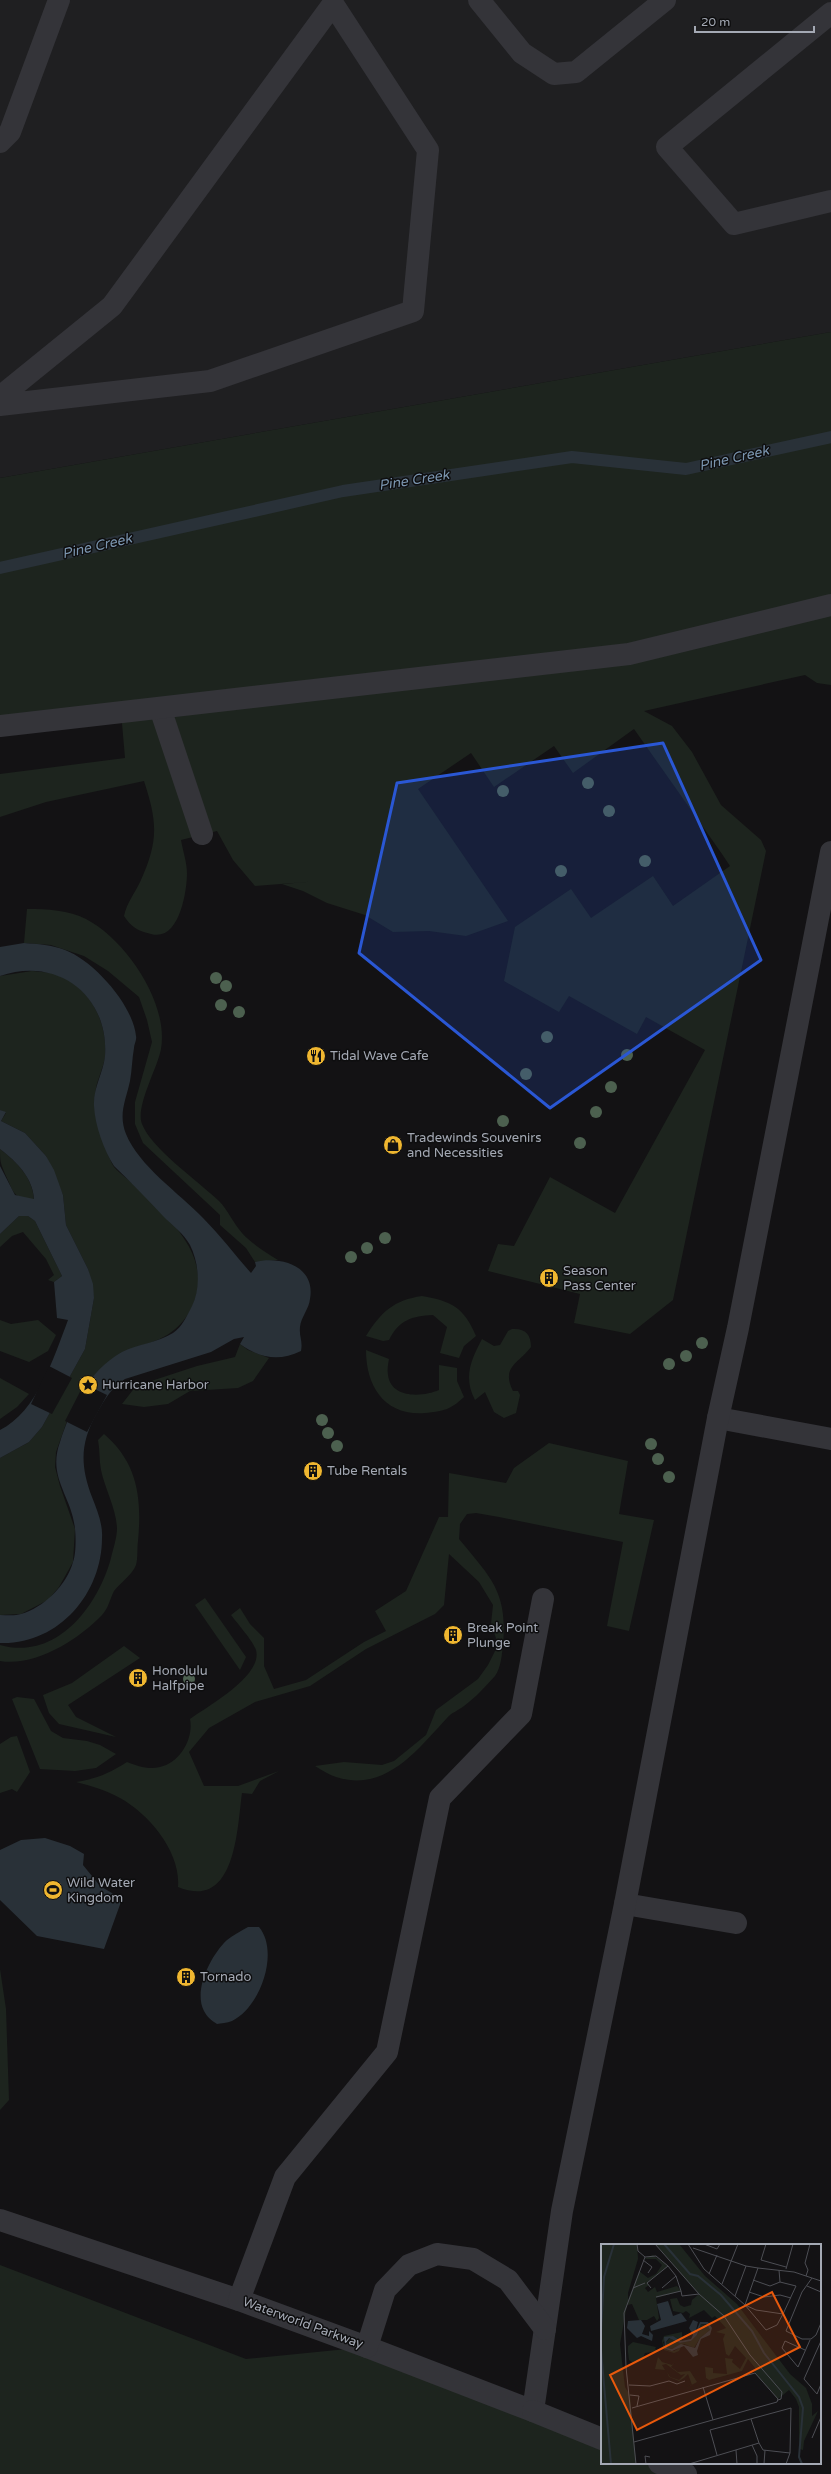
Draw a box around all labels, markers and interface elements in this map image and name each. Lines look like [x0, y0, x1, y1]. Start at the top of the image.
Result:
scale bar [695, 8, 814, 34]
text: 20 m [701, 15, 730, 29]
water label: Pine Creek [697, 441, 772, 474]
water label: Pine Creek [378, 466, 452, 494]
water label: Pine Creek [60, 529, 135, 562]
restaurant icon: Tidal Wave Cafe [305, 1045, 327, 1067]
place label: Tidal Wave Cafe [330, 1048, 429, 1064]
place label: Tradewinds Souvenirs and Necessities [407, 1130, 542, 1161]
shop icon: Tradewinds Souvenirs and Necessities [382, 1134, 404, 1156]
place label: Season Pass Center [563, 1263, 636, 1294]
building icon: Season Pass Center [538, 1267, 560, 1289]
place icon: Hurricane Harbor [77, 1374, 99, 1396]
place label: Hurricane Harbor [102, 1377, 209, 1393]
building icon: Tube Rentals [302, 1460, 324, 1482]
place label: Tube Rentals [327, 1463, 407, 1479]
place label: Break Point Plunge [467, 1620, 538, 1651]
building icon: Break Point Plunge [442, 1624, 464, 1646]
place label: Honolulu Halfpipe [152, 1663, 208, 1694]
building icon: Honolulu Halfpipe [127, 1667, 149, 1689]
place label: Wild Water Kingdom [67, 1875, 135, 1906]
sports icon: Wild Water Kingdom [42, 1879, 64, 1901]
building icon: Tornado [175, 1966, 197, 1988]
place label: Tornado [200, 1969, 251, 1985]
inset map [601, 2244, 821, 2464]
street label: Waterworld Parkway [241, 2294, 365, 2352]

